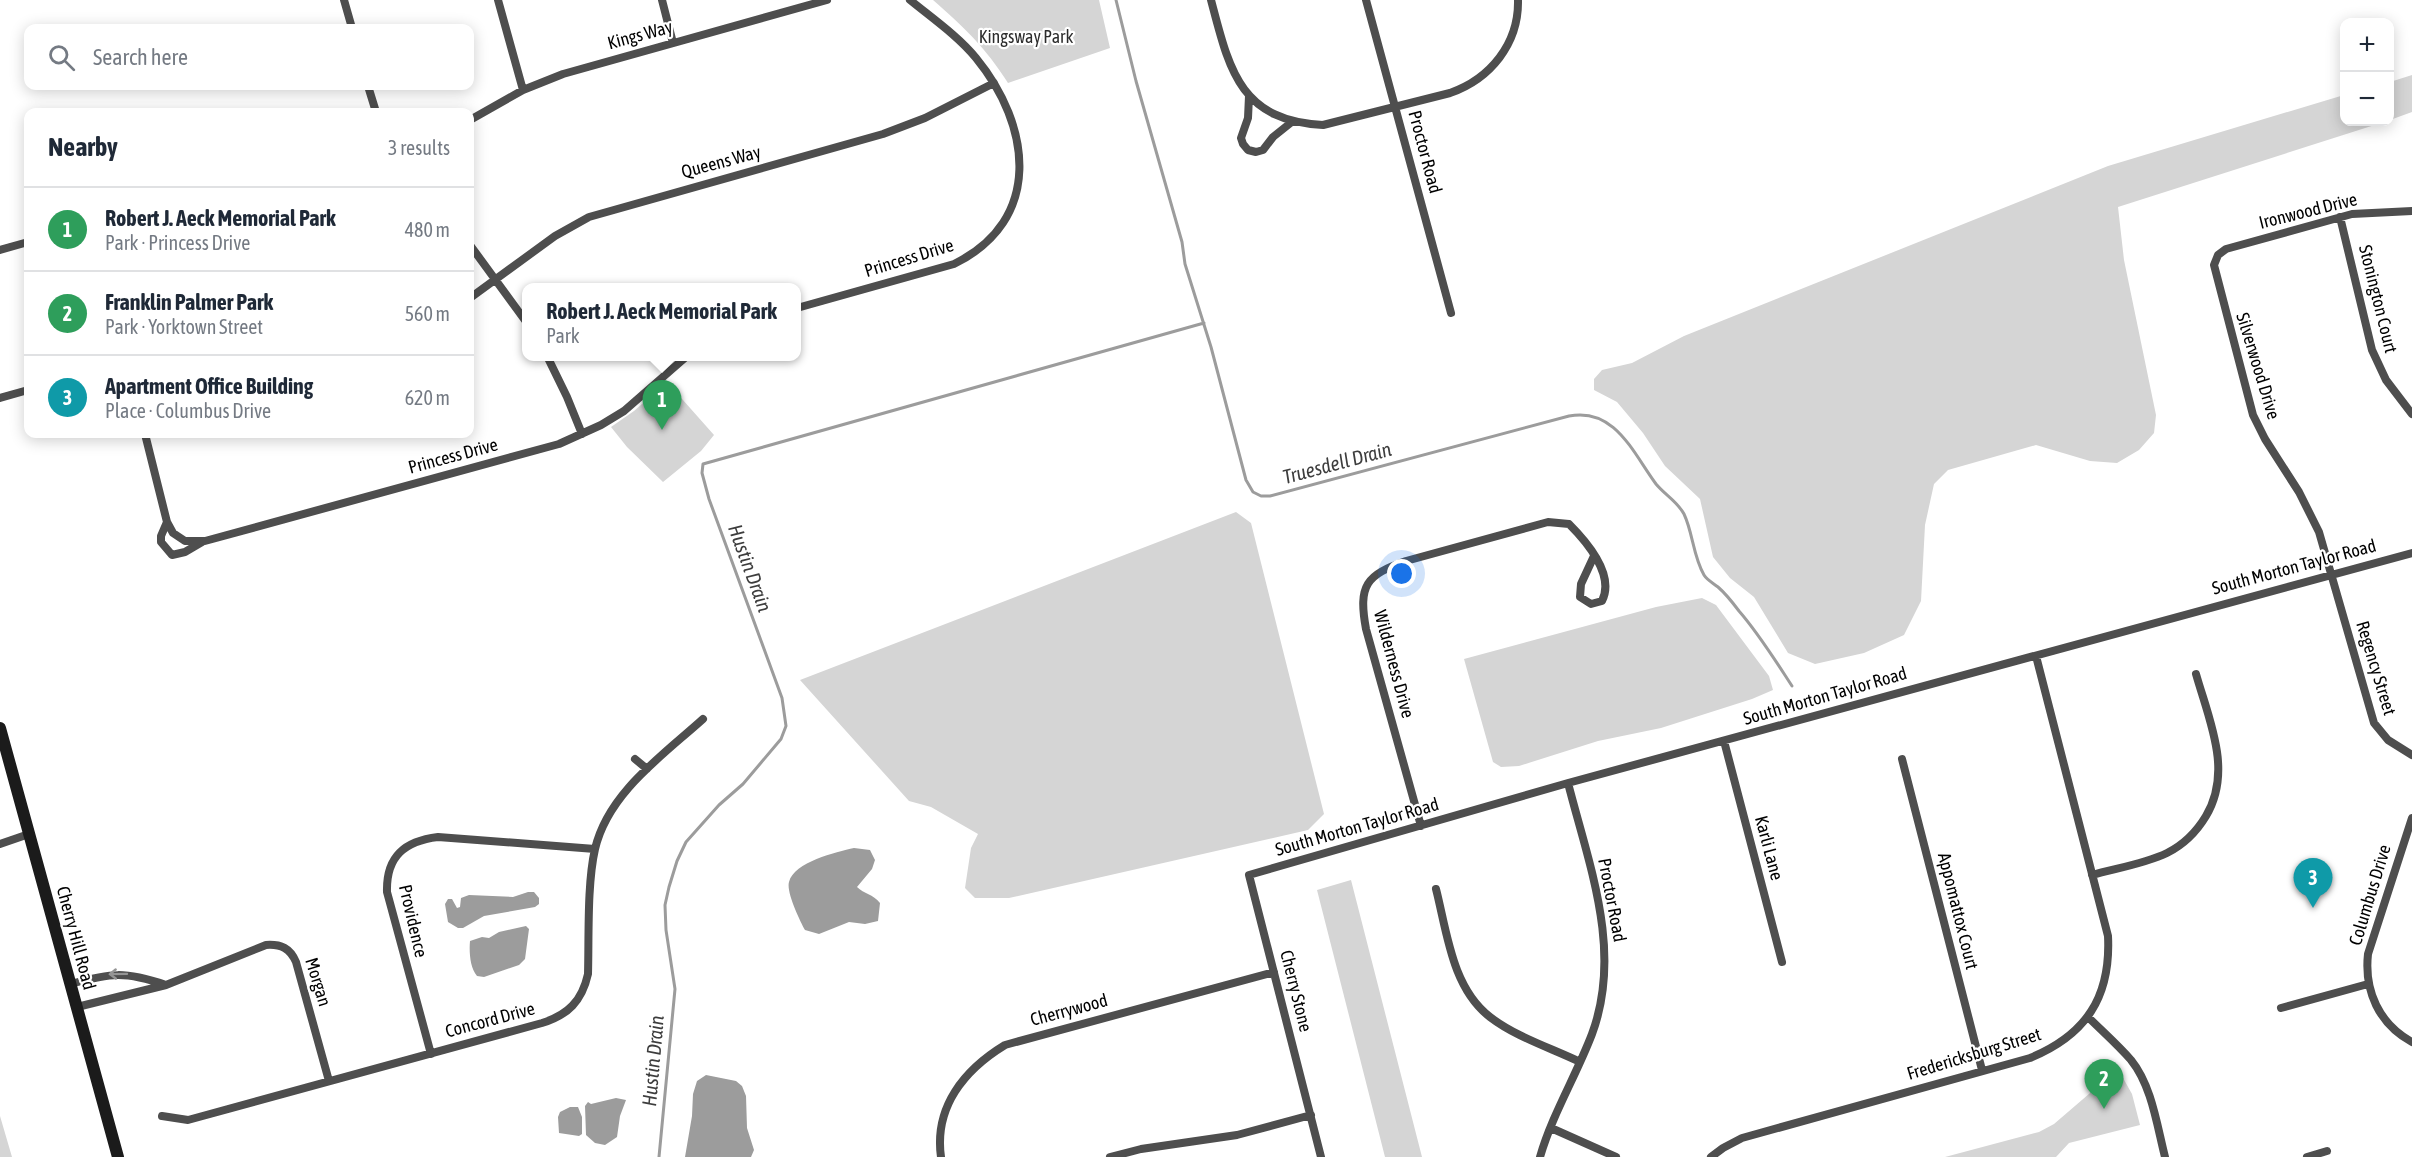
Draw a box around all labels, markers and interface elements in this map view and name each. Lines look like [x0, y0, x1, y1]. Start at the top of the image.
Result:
street label: Kings Way [605, 16, 675, 53]
map controls [2340, 18, 2394, 126]
button: + [2340, 18, 2394, 72]
search box [24, 24, 474, 90]
park label: Kingsway Park [979, 26, 1073, 47]
icon: search [45, 41, 78, 74]
text: Search here [93, 44, 188, 70]
button: − [2340, 72, 2394, 126]
street label: Proctor Road [1404, 108, 1447, 196]
text: Nearby [48, 132, 118, 162]
text: 3 results [388, 136, 450, 159]
street label: Queens Way [679, 141, 763, 182]
street label: Ironwood Drive [2257, 188, 2359, 233]
text: Robert J. Aeck Memorial Park [105, 205, 336, 231]
text: 1 [63, 218, 72, 241]
text: 480 m [405, 218, 450, 241]
text: Park · Princess Drive [105, 231, 250, 254]
street label: Princess Drive [862, 234, 956, 281]
street label: Stonington Court [2355, 243, 2402, 355]
popup [522, 283, 801, 361]
text: Franklin Palmer Park [105, 289, 273, 315]
text: Robert J. Aeck Memorial Park [546, 298, 777, 324]
text: 2 [63, 302, 72, 325]
text: 560 m [405, 302, 450, 325]
street label: Silverwood Drive [2232, 310, 2285, 422]
text: Park · Yorktown Street [105, 315, 263, 338]
text: Park [546, 324, 580, 347]
text: Apartment Office Building [105, 373, 313, 399]
pin: 1 [642, 380, 682, 430]
text: 3 [63, 386, 72, 409]
text: 620 m [405, 386, 450, 409]
text: Place · Columbus Drive [105, 399, 271, 422]
street label: Princess Drive [406, 433, 500, 478]
water label: Truesdell Drain [1280, 437, 1394, 488]
water label: Hustin Drain [724, 521, 777, 615]
street label: South Morton Taylor Road [2210, 535, 2378, 599]
your location [1387, 559, 1416, 588]
street label: Wilderness Drive [1370, 608, 1419, 720]
street label: Regency Street [2352, 618, 2401, 718]
street label: South Morton Taylor Road [1741, 662, 1909, 729]
street label: South Morton Taylor Road [1273, 793, 1441, 860]
street label: Karli Lane [1751, 813, 1788, 882]
street label: Columbus Drive [2344, 842, 2395, 948]
street label: Appomattox Court [1934, 850, 1983, 971]
street label: Proctor Road [1594, 856, 1631, 944]
pin: 3 [2294, 858, 2332, 908]
street label: Providence [395, 882, 432, 959]
street label: Cherry Hill Road [53, 884, 100, 992]
street label: Cherry Stone [1276, 948, 1317, 1034]
street label: Morgan [301, 955, 336, 1009]
one-way arrow [109, 969, 129, 980]
street label: Cherrywood [1028, 989, 1110, 1030]
street label: Concord Drive [443, 998, 537, 1042]
water label: Hustin Drain [637, 1014, 668, 1107]
street label: Fredericksburg Street [1904, 1023, 2043, 1084]
pin: 2 [2084, 1060, 2124, 1109]

